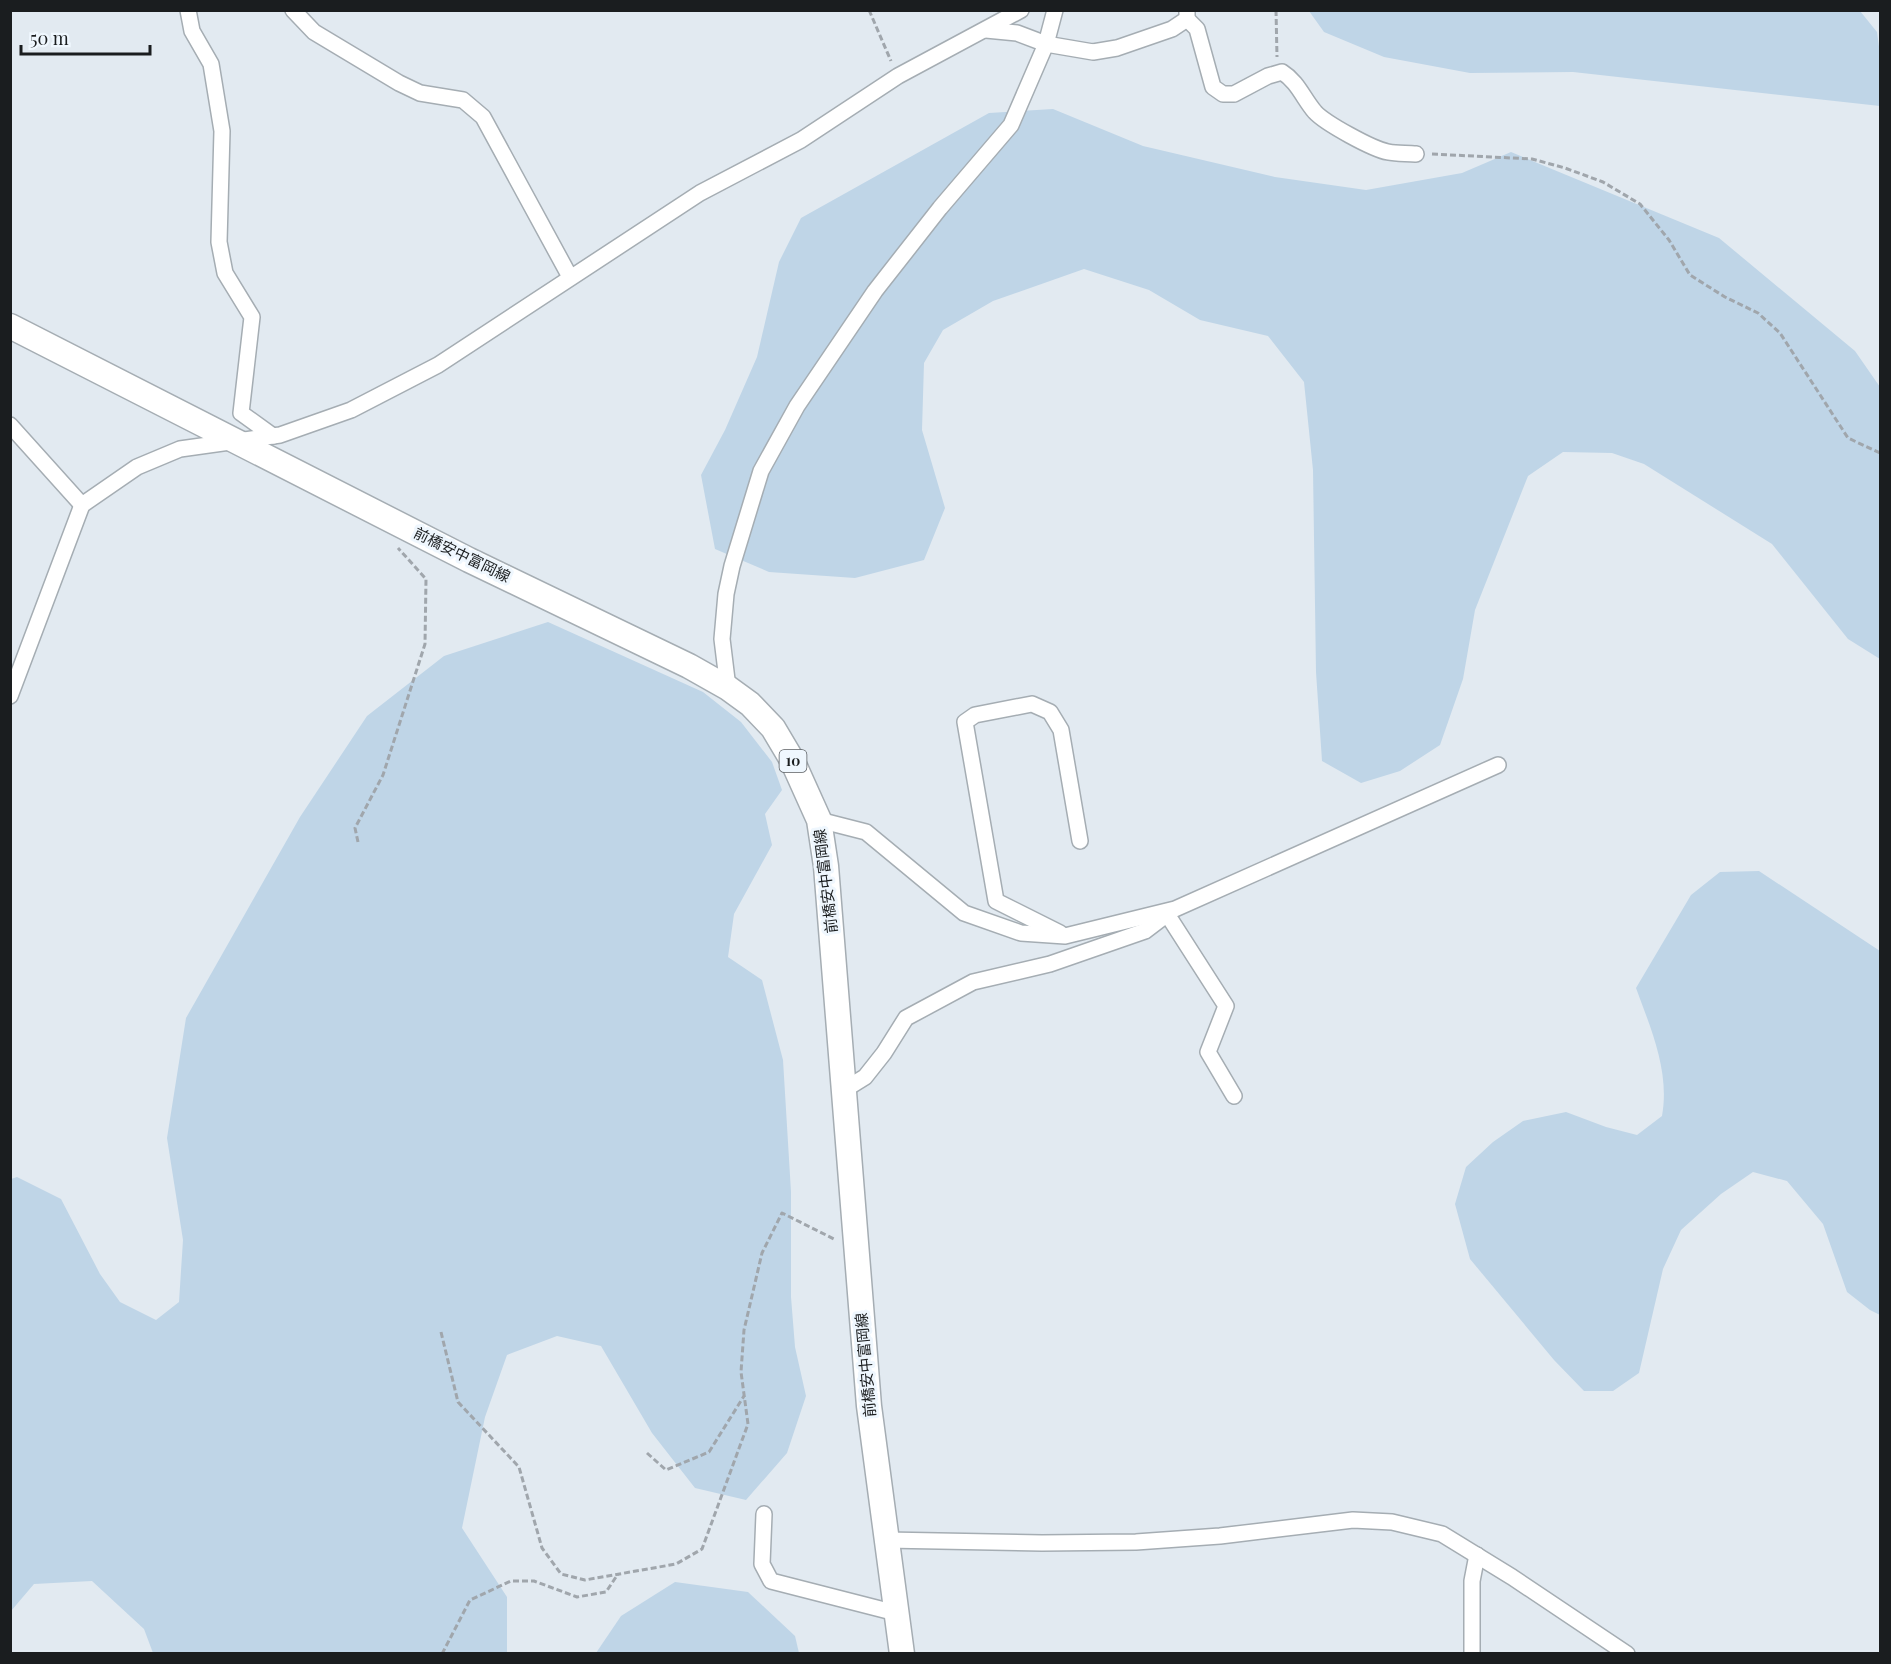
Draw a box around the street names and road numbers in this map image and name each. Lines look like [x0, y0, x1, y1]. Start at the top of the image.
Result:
street label: 前橋安中富岡線 [411, 522, 514, 586]
road number: 10 [780, 750, 806, 772]
street label: 前橋安中富岡線 [809, 828, 841, 934]
street label: 前橋安中富岡線 [850, 1312, 880, 1418]

